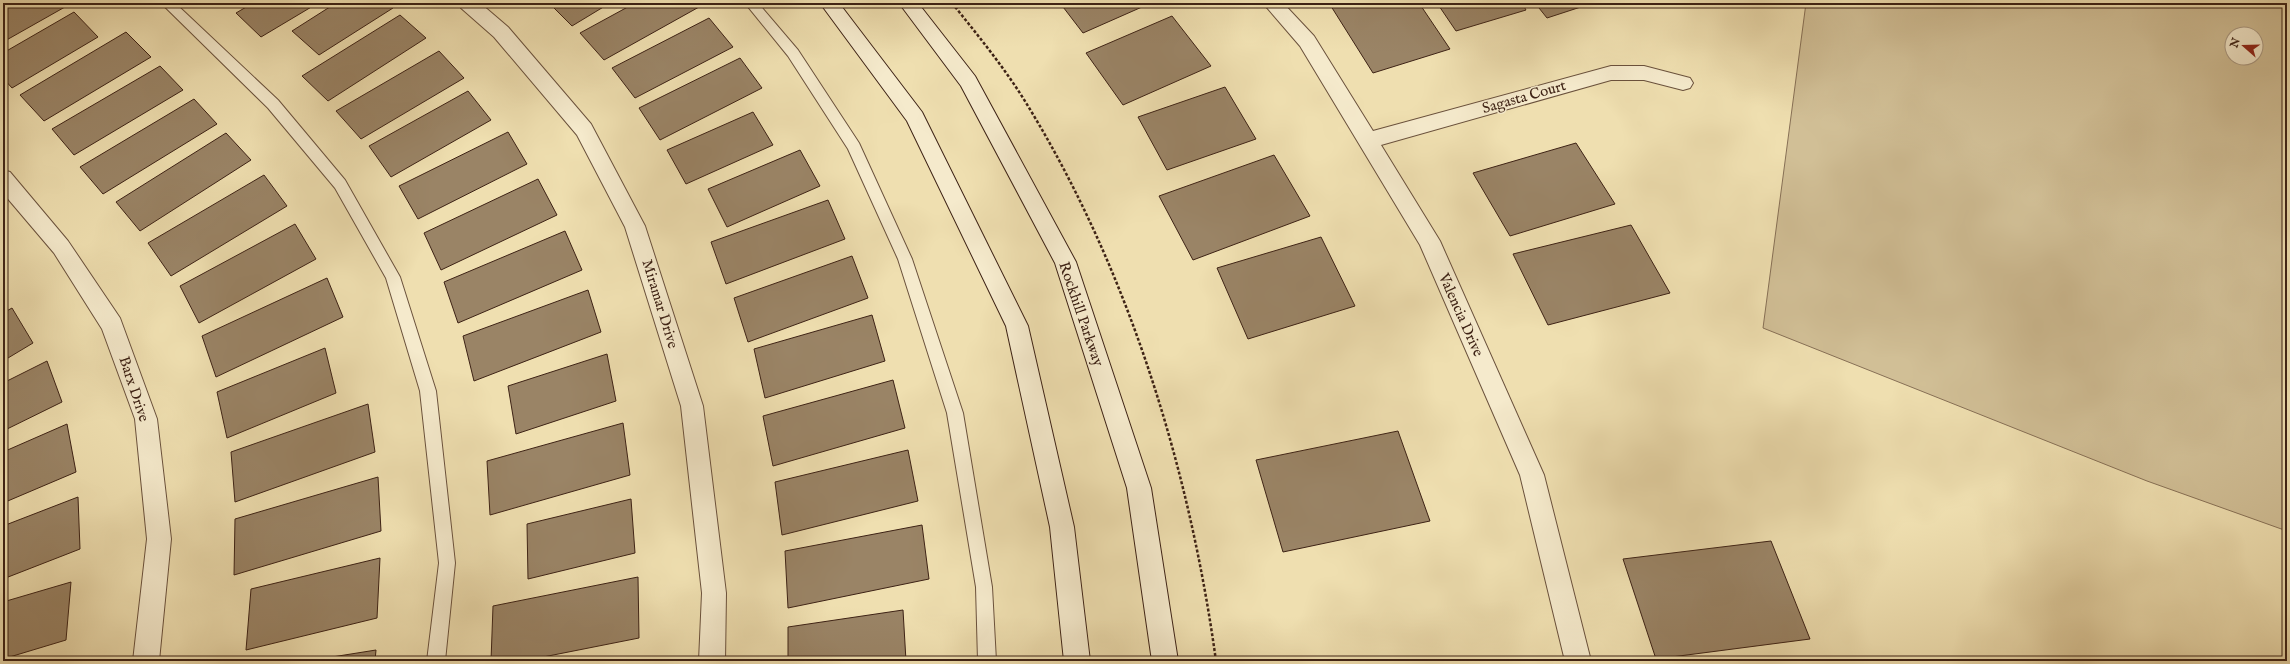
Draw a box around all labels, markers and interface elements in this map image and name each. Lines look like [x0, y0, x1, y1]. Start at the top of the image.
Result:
north arrow [2224, 26, 2264, 66]
text: N [2227, 36, 2244, 51]
street label: Sagasta Court [1480, 76, 1568, 118]
street label: Miramar Drive [637, 257, 683, 351]
street label: Rockhill Parkway [1054, 259, 1108, 369]
street label: Valencia Drive [1434, 269, 1488, 360]
street label: Barx Drive [115, 354, 153, 424]

